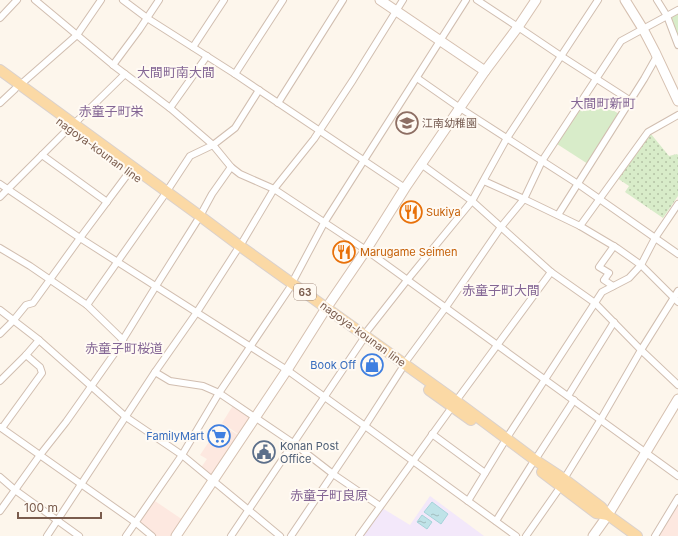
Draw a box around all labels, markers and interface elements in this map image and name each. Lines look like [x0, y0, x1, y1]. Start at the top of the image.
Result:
district label: 大間町南大間 [137, 64, 215, 80]
district label: 大間町新町 [570, 95, 636, 111]
district label: 赤童子町栄 [78, 103, 144, 119]
school or university icon: 江南幼稚園 [394, 110, 420, 136]
street label: nagoya-kounan line [53, 114, 145, 186]
place label: 江南幼稚園 [422, 116, 477, 130]
restaurant icon: Sukiya [398, 199, 424, 225]
place label: Sukiya [426, 205, 461, 219]
restaurant icon: Marugame Seimen [331, 239, 357, 265]
place label: Marugame Seimen [360, 245, 458, 259]
district label: 赤童子町大間 [462, 282, 540, 298]
road number: 63 [294, 284, 316, 300]
street label: nagoya-kounan line [317, 298, 409, 370]
district label: 赤童子町桜道 [85, 340, 163, 356]
shop icon: Book Off [359, 352, 385, 378]
place label: Book Off [310, 358, 356, 372]
supermarket icon: FamilyMart [206, 423, 232, 449]
place label: FamilyMart [146, 429, 204, 443]
public building icon: Konan Post Office [251, 439, 277, 465]
place label: Konan Post Office [280, 439, 339, 466]
district label: 赤童子町良原 [290, 487, 368, 503]
scale bar [18, 494, 101, 520]
text: 100 m [24, 500, 58, 515]

